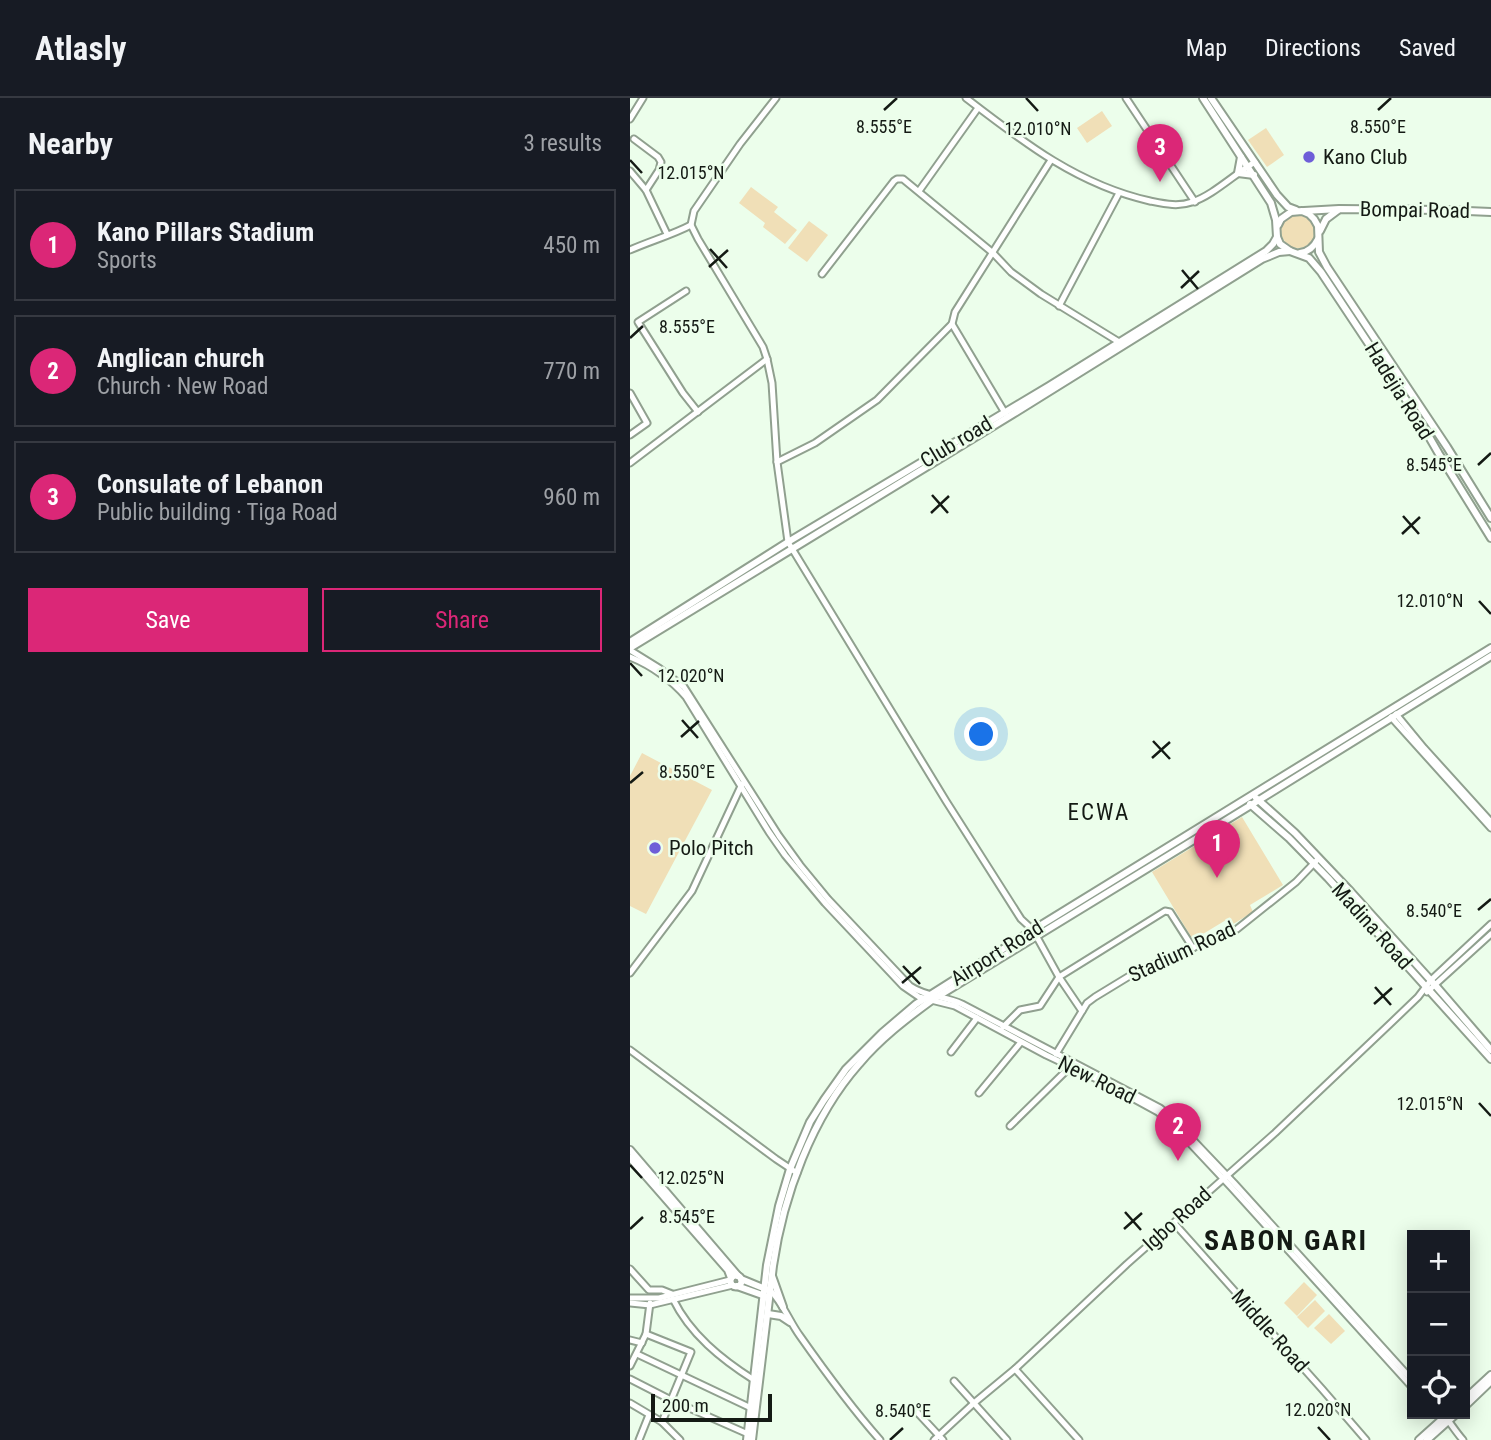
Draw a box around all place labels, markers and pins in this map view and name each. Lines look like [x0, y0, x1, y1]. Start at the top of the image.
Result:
pin: 3 [1137, 124, 1183, 182]
place label: Kano Club [1323, 145, 1407, 169]
marker: Kano Club [1301, 149, 1317, 165]
pin: 1 [1194, 820, 1240, 878]
place label: Polo Pitch [669, 836, 754, 860]
marker: Polo Pitch [647, 840, 663, 856]
pin: 2 [1155, 1103, 1201, 1161]

